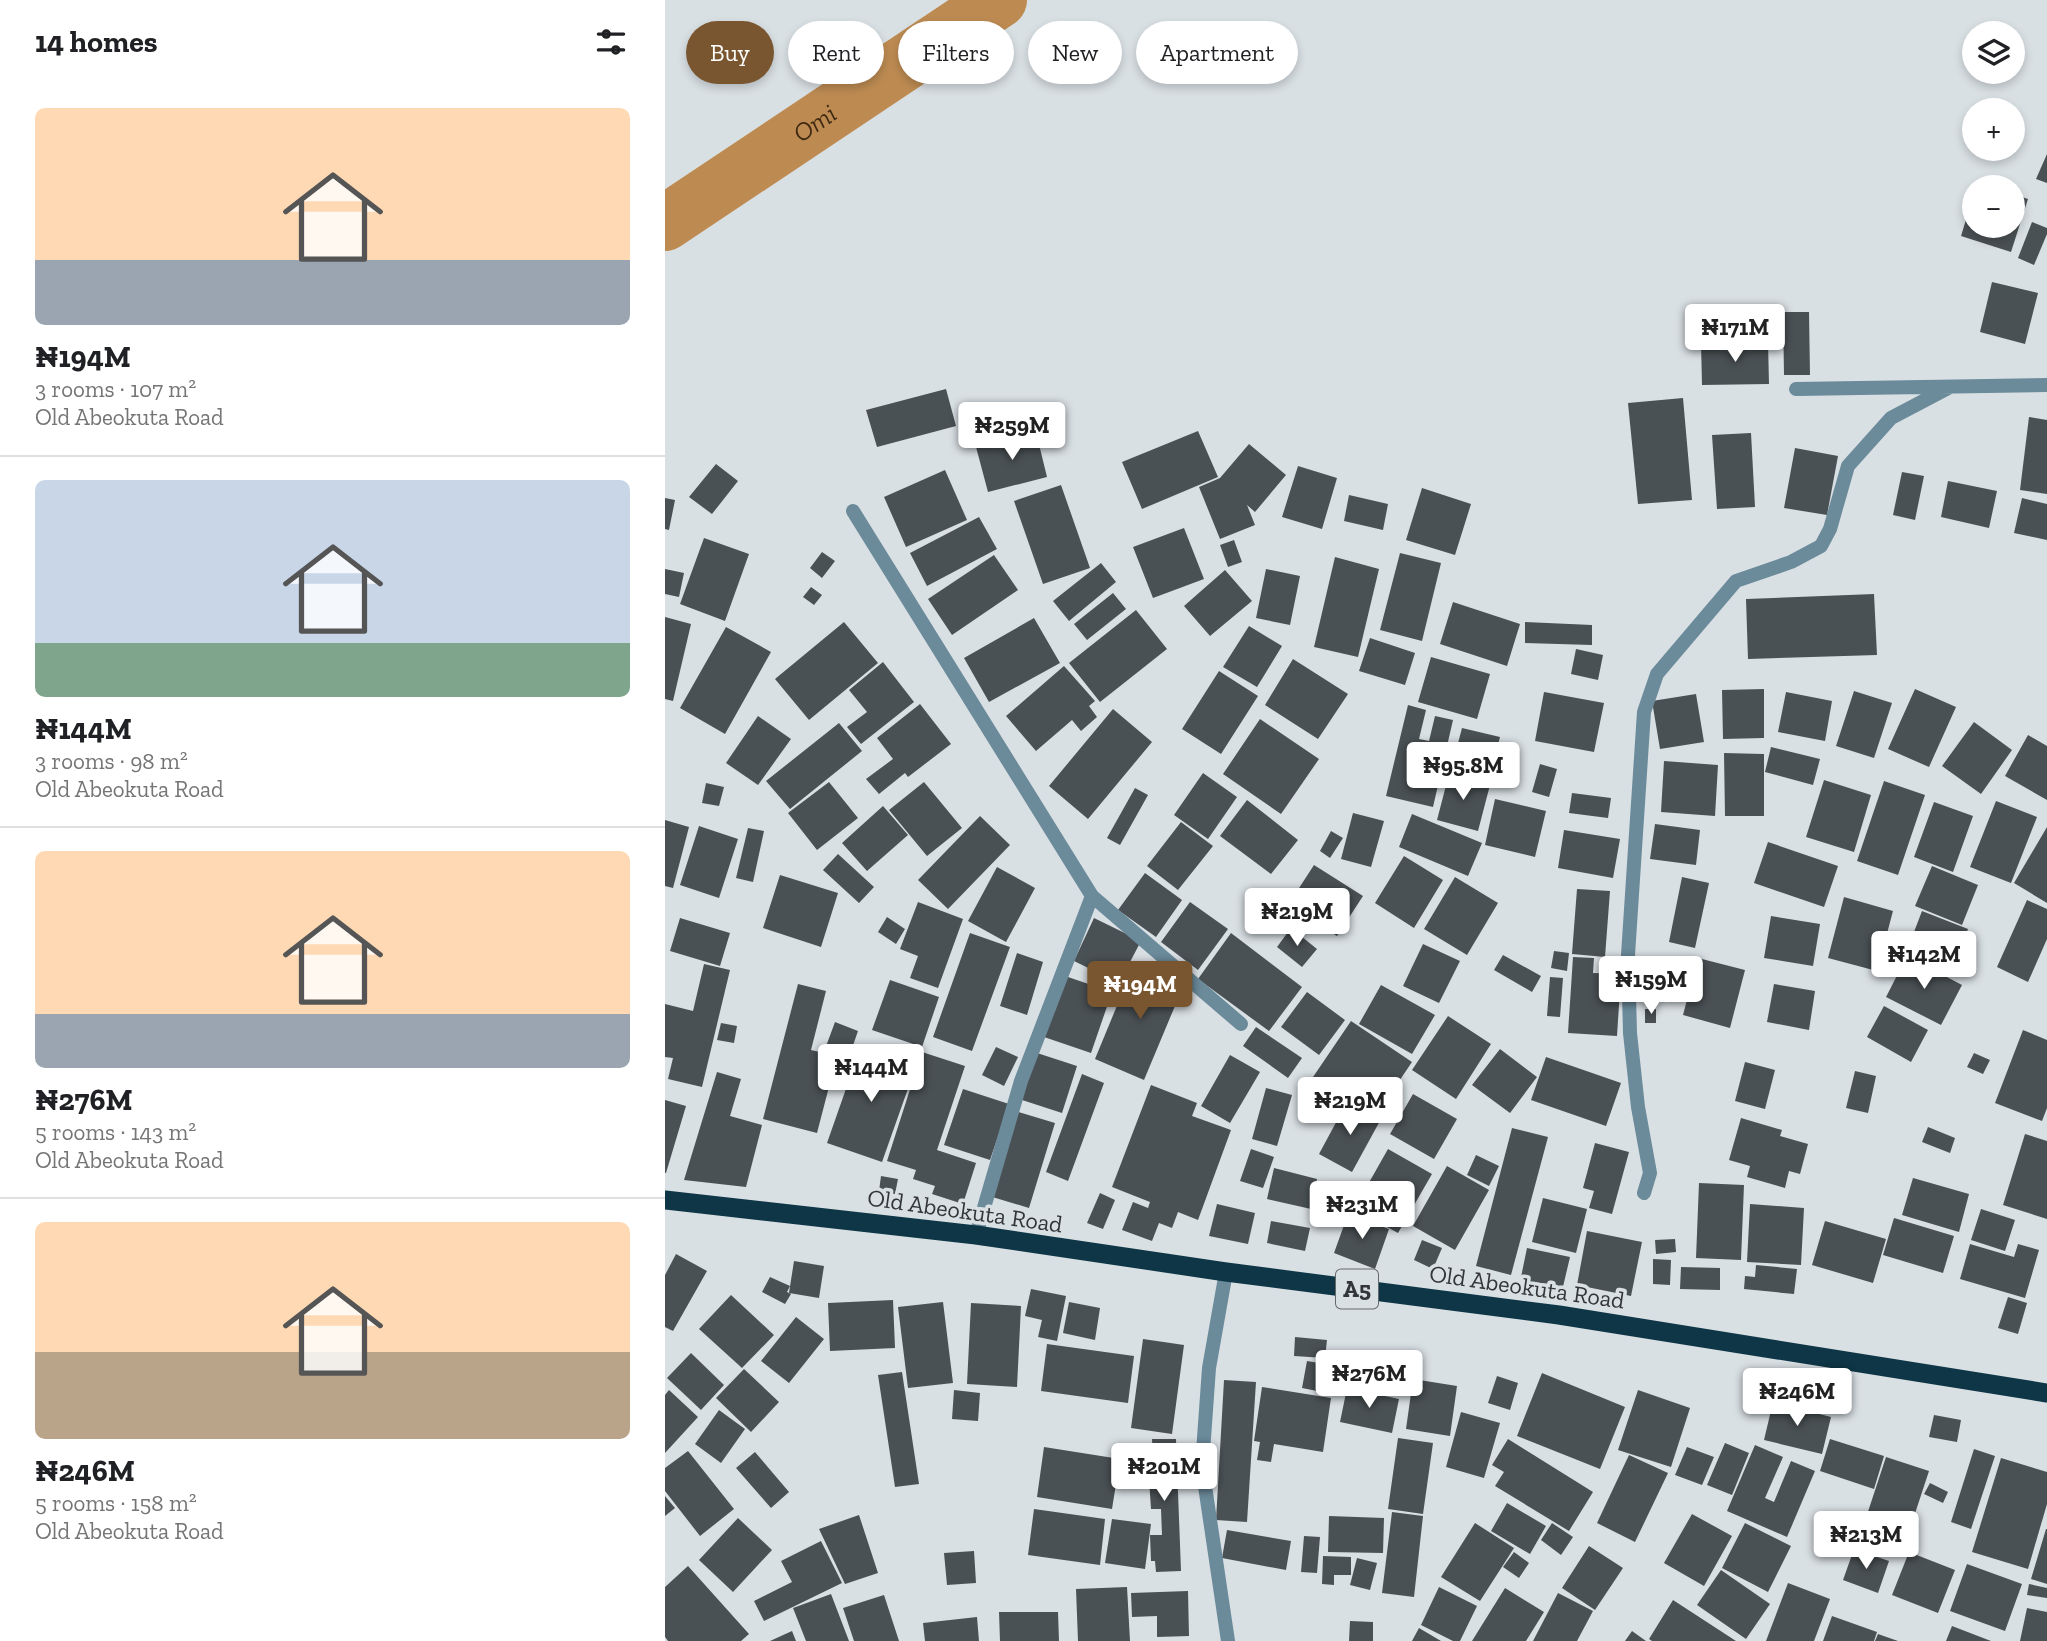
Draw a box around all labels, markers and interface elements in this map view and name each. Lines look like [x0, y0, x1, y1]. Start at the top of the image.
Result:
chip: Buy [686, 21, 774, 84]
chip: Rent [788, 21, 884, 84]
chip: Filters [898, 21, 1014, 84]
chip: New [1028, 21, 1122, 84]
chip: Apartment [1136, 21, 1298, 84]
map controls [1962, 21, 2025, 238]
button: layers [1962, 21, 2025, 84]
icon: filters [592, 23, 630, 61]
text: 14 homes [35, 24, 158, 60]
water label: Omi [787, 97, 843, 149]
button: + [1962, 98, 2025, 161]
icon: home [270, 154, 396, 280]
button: − [1962, 175, 2025, 238]
pin: ₦171M [1686, 304, 1784, 364]
text: ₦171M [1701, 313, 1769, 341]
text: ₦194M [35, 339, 131, 375]
text: 3 rooms · 107 m² [35, 375, 196, 403]
pin: ₦259M [963, 402, 1061, 462]
text: Old Abeokuta Road [35, 403, 224, 431]
text: ₦259M [974, 411, 1050, 439]
icon: home [270, 526, 396, 652]
text: ₦144M [35, 711, 132, 747]
pin: ₦95.8M [1406, 742, 1520, 802]
text: 3 rooms · 98 m² [35, 747, 188, 775]
text: ₦95.8M [1423, 751, 1503, 779]
text: Old Abeokuta Road [35, 775, 224, 803]
pin: ₦219M [1248, 888, 1346, 948]
icon: home [270, 897, 396, 1023]
text: ₦219M [1261, 897, 1333, 925]
pin: ₦142M [1875, 932, 1973, 991]
text: ₦142M [1887, 940, 1961, 968]
pin: ₦159M [1602, 956, 1700, 1016]
pin: ₦194M [1091, 962, 1189, 1021]
text: ₦159M [1615, 965, 1687, 993]
text: ₦194M [1103, 970, 1177, 998]
pin: ₦144M [822, 1044, 920, 1104]
text: ₦144M [834, 1053, 908, 1081]
pin: ₦219M [1301, 1078, 1399, 1137]
text: ₦276M [35, 1082, 133, 1118]
text: ₦219M [1314, 1086, 1386, 1114]
text: 5 rooms · 143 m² [35, 1118, 196, 1146]
text: Old Abeokuta Road [35, 1146, 224, 1174]
street label: Old Abeokuta Road [866, 1182, 1065, 1239]
pin: ₦231M [1313, 1182, 1411, 1241]
text: ₦231M [1326, 1190, 1398, 1218]
street label: Old Abeokuta Road [1428, 1258, 1627, 1315]
icon: home [270, 1268, 396, 1394]
road number: A5 [1336, 1270, 1378, 1308]
pin: ₦276M [1320, 1350, 1418, 1410]
text: ₦276M [1332, 1359, 1406, 1387]
pin: ₦246M [1748, 1368, 1846, 1428]
text: ₦246M [1759, 1377, 1835, 1405]
pin: ₦201M [1115, 1444, 1213, 1503]
text: ₦201M [1127, 1452, 1201, 1480]
text: ₦246M [35, 1453, 135, 1489]
text: 5 rooms · 158 m² [35, 1489, 197, 1517]
pin: ₦213M [1817, 1512, 1915, 1571]
text: Old Abeokuta Road [35, 1517, 224, 1545]
text: ₦213M [1830, 1520, 1902, 1548]

